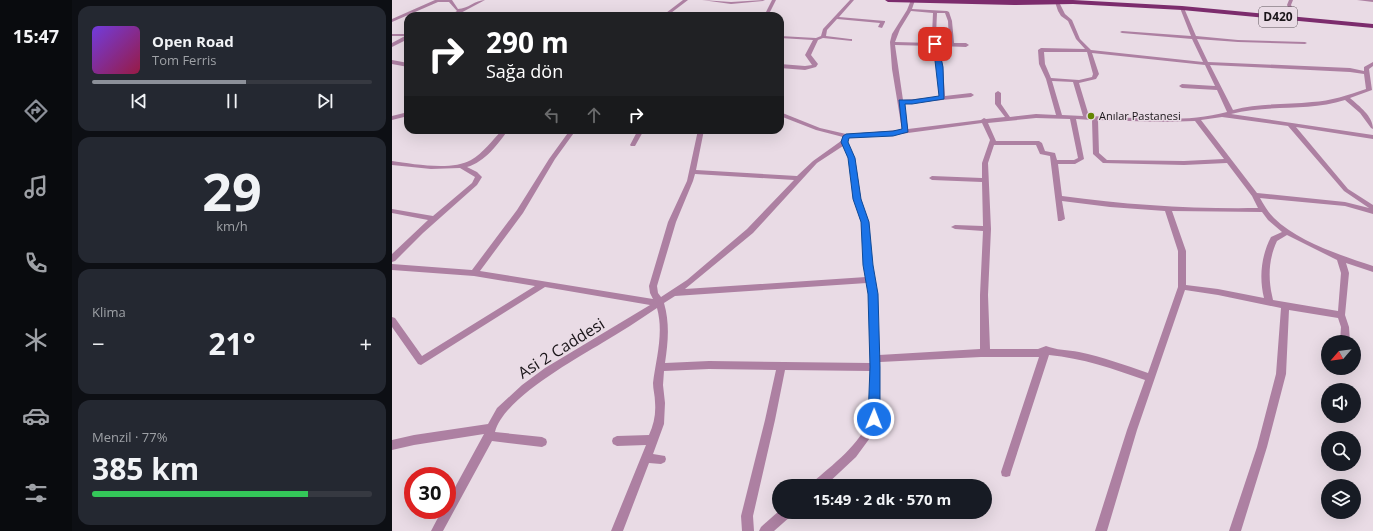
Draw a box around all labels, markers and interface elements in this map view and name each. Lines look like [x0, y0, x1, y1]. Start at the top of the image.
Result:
road number: D420 [1259, 7, 1297, 27]
text: 290 m [486, 23, 569, 61]
text: 15:47 [13, 24, 59, 48]
pin [918, 27, 952, 61]
icon: right [420, 28, 472, 80]
text: Open Road [152, 31, 234, 51]
icon: arrive [924, 33, 946, 55]
text: Tom Ferris [152, 51, 217, 69]
text: Sağa dön [486, 59, 563, 83]
icon: previous [128, 90, 150, 112]
icon: pause [221, 90, 243, 112]
icon: next [314, 90, 336, 112]
icon: directions [22, 97, 50, 125]
icon: left [541, 104, 563, 126]
icon: ahead [583, 104, 605, 126]
icon: right [625, 104, 647, 126]
place label: Anılar Pastanesi [1099, 108, 1181, 123]
marker: Anılar Pastanesi [1086, 111, 1096, 121]
text: 29 [202, 155, 262, 226]
icon: music [22, 173, 50, 201]
text: km/h [216, 217, 248, 235]
icon: phone [22, 249, 50, 277]
text: Klima [92, 303, 126, 321]
street label: Asi 2 Caddesi [513, 313, 609, 383]
text: 21° [208, 323, 256, 364]
icon: climate [22, 326, 50, 354]
text: − [92, 328, 105, 358]
text: + [359, 328, 372, 358]
north arrow [1321, 335, 1361, 375]
map controls [1321, 335, 1361, 519]
button: sound [1321, 383, 1361, 423]
position arrow [853, 398, 895, 440]
icon: car [22, 402, 50, 430]
text: Menzil · 77% [92, 428, 167, 446]
button: search [1321, 431, 1361, 471]
text: 385 km [92, 448, 199, 489]
speed limit sign: 30 [404, 467, 456, 519]
icon: filters [22, 479, 50, 507]
button: layers [1321, 479, 1361, 519]
text: 15:49 · 2 dk · 570 m [813, 489, 951, 509]

